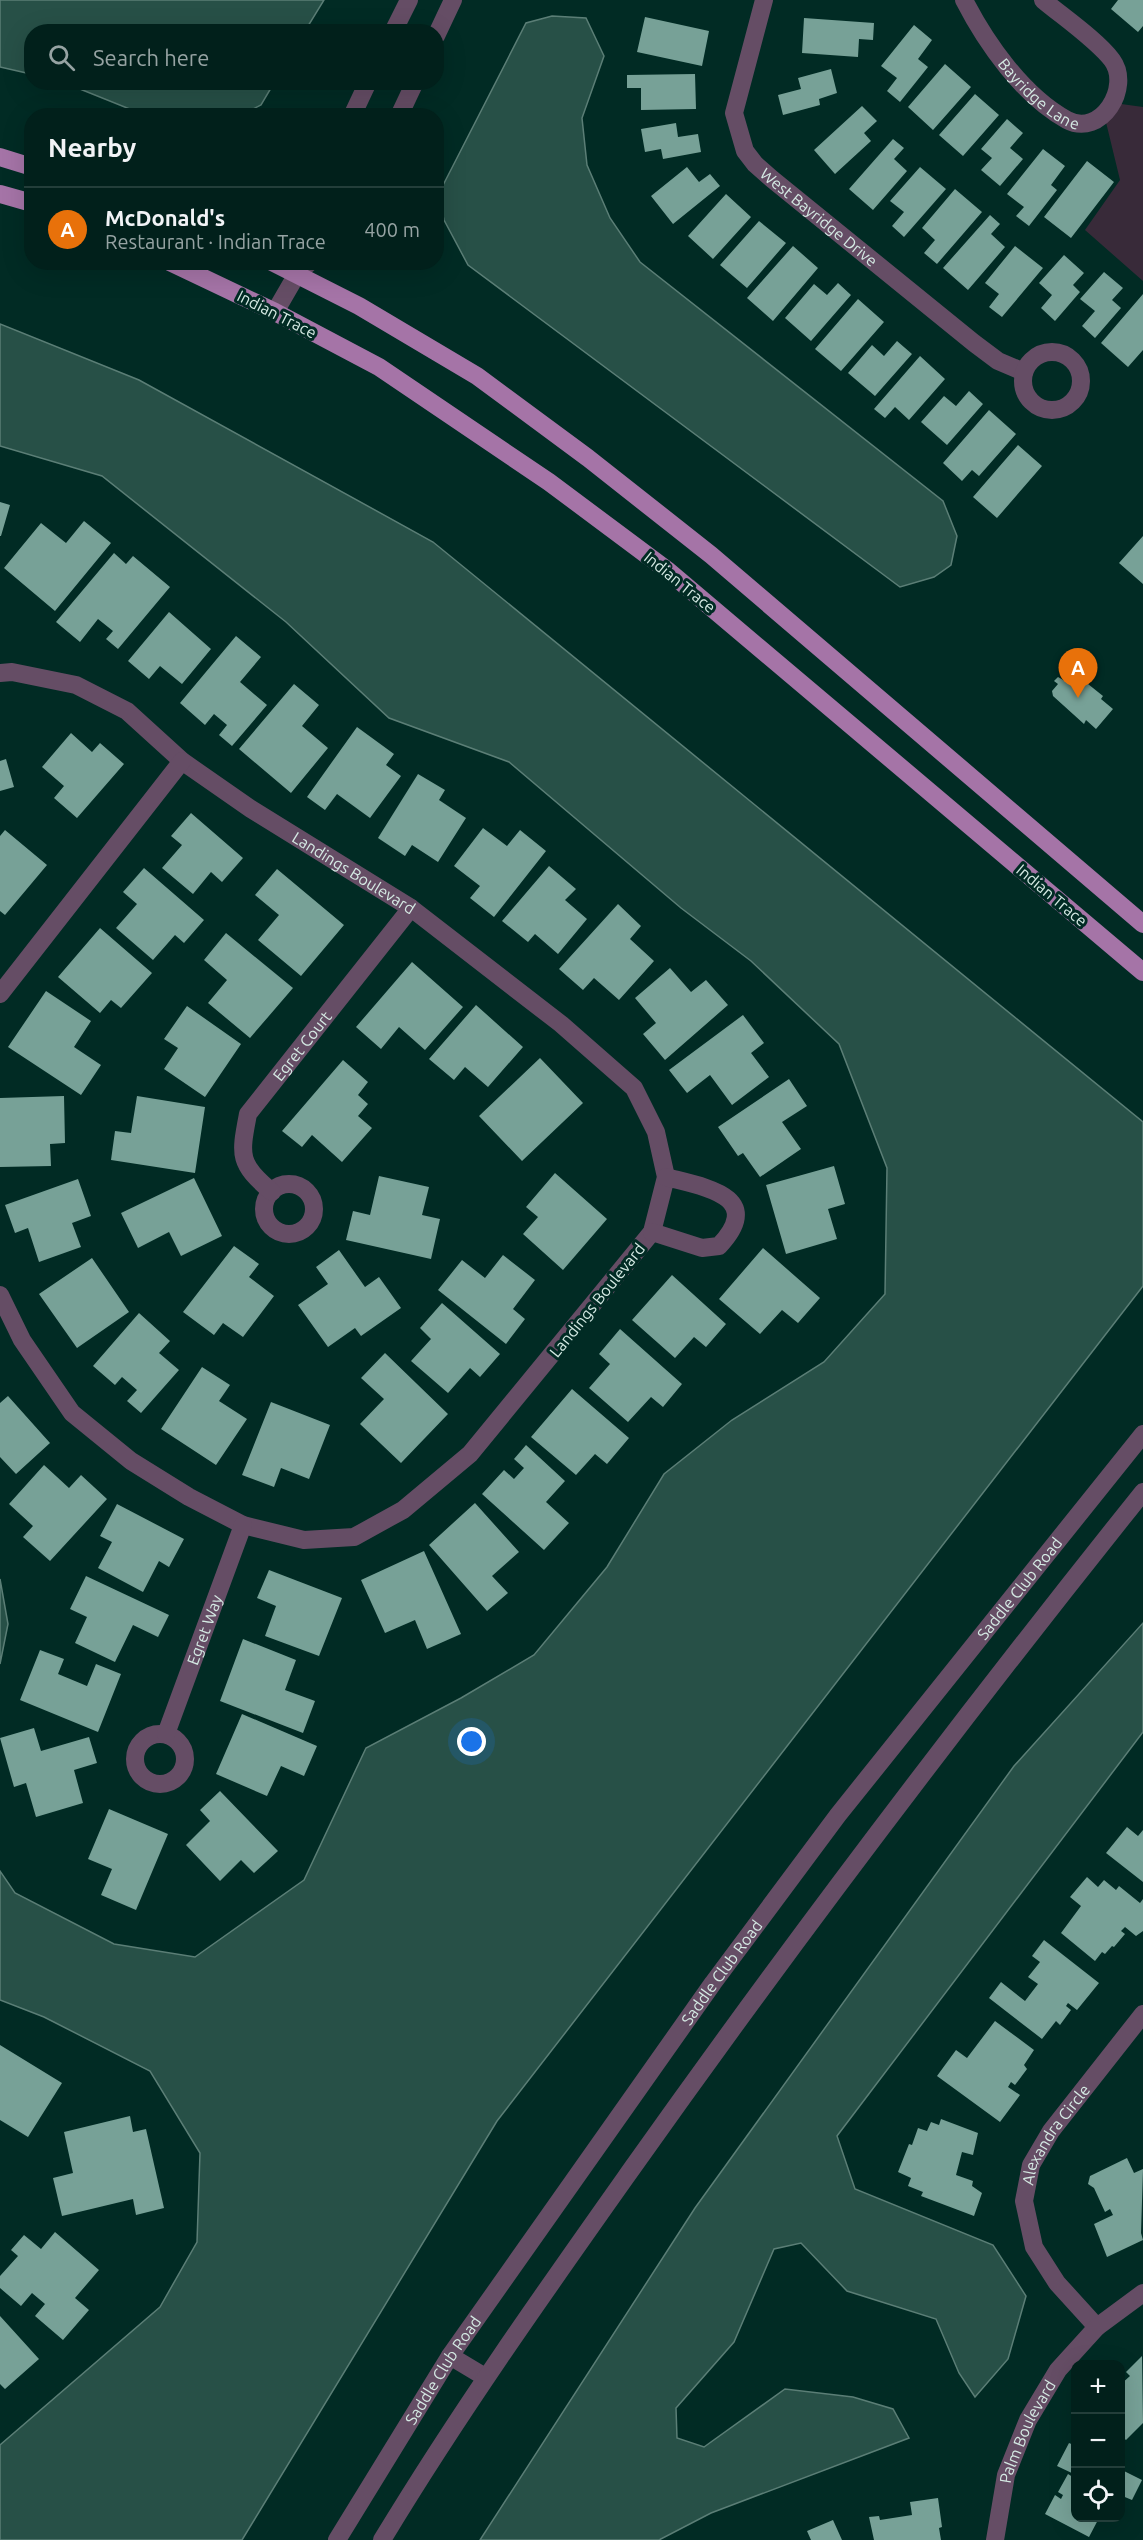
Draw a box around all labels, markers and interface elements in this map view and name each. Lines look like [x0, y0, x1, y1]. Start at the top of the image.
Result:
search box [24, 24, 444, 90]
icon: search [45, 41, 78, 74]
text: Search here [93, 45, 209, 70]
street label: Bayridge Lane [995, 55, 1081, 133]
text: Nearby [48, 133, 136, 162]
street label: West Bayridge Drive [757, 164, 881, 270]
text: McDonald's [105, 205, 225, 230]
text: A [60, 218, 75, 241]
text: 400 m [364, 218, 420, 241]
text: Restaurant · Indian Trace [105, 230, 326, 253]
street label: Indian Trace [234, 286, 320, 342]
street label: Indian Trace [641, 548, 719, 616]
pin: A [1058, 648, 1098, 698]
street label: Landings Boulevard [289, 828, 419, 917]
street label: Indian Trace [1013, 860, 1091, 930]
street label: Egret Court [269, 1007, 335, 1084]
street label: Landings Boulevard [546, 1240, 648, 1360]
street label: Saddle Club Road [973, 1534, 1066, 1643]
street label: Egret Way [183, 1592, 226, 1667]
your location [457, 1727, 486, 1756]
street label: Saddle Club Road [677, 1916, 766, 2028]
street label: Alexandra Circle [1018, 2081, 1093, 2187]
street label: Saddle Club Road [401, 2313, 484, 2428]
map controls [1071, 2360, 1125, 2522]
button: + [1071, 2360, 1125, 2414]
street label: Palm Boulevard [996, 2377, 1059, 2485]
button: − [1071, 2414, 1125, 2468]
button: locate [1071, 2468, 1125, 2522]

